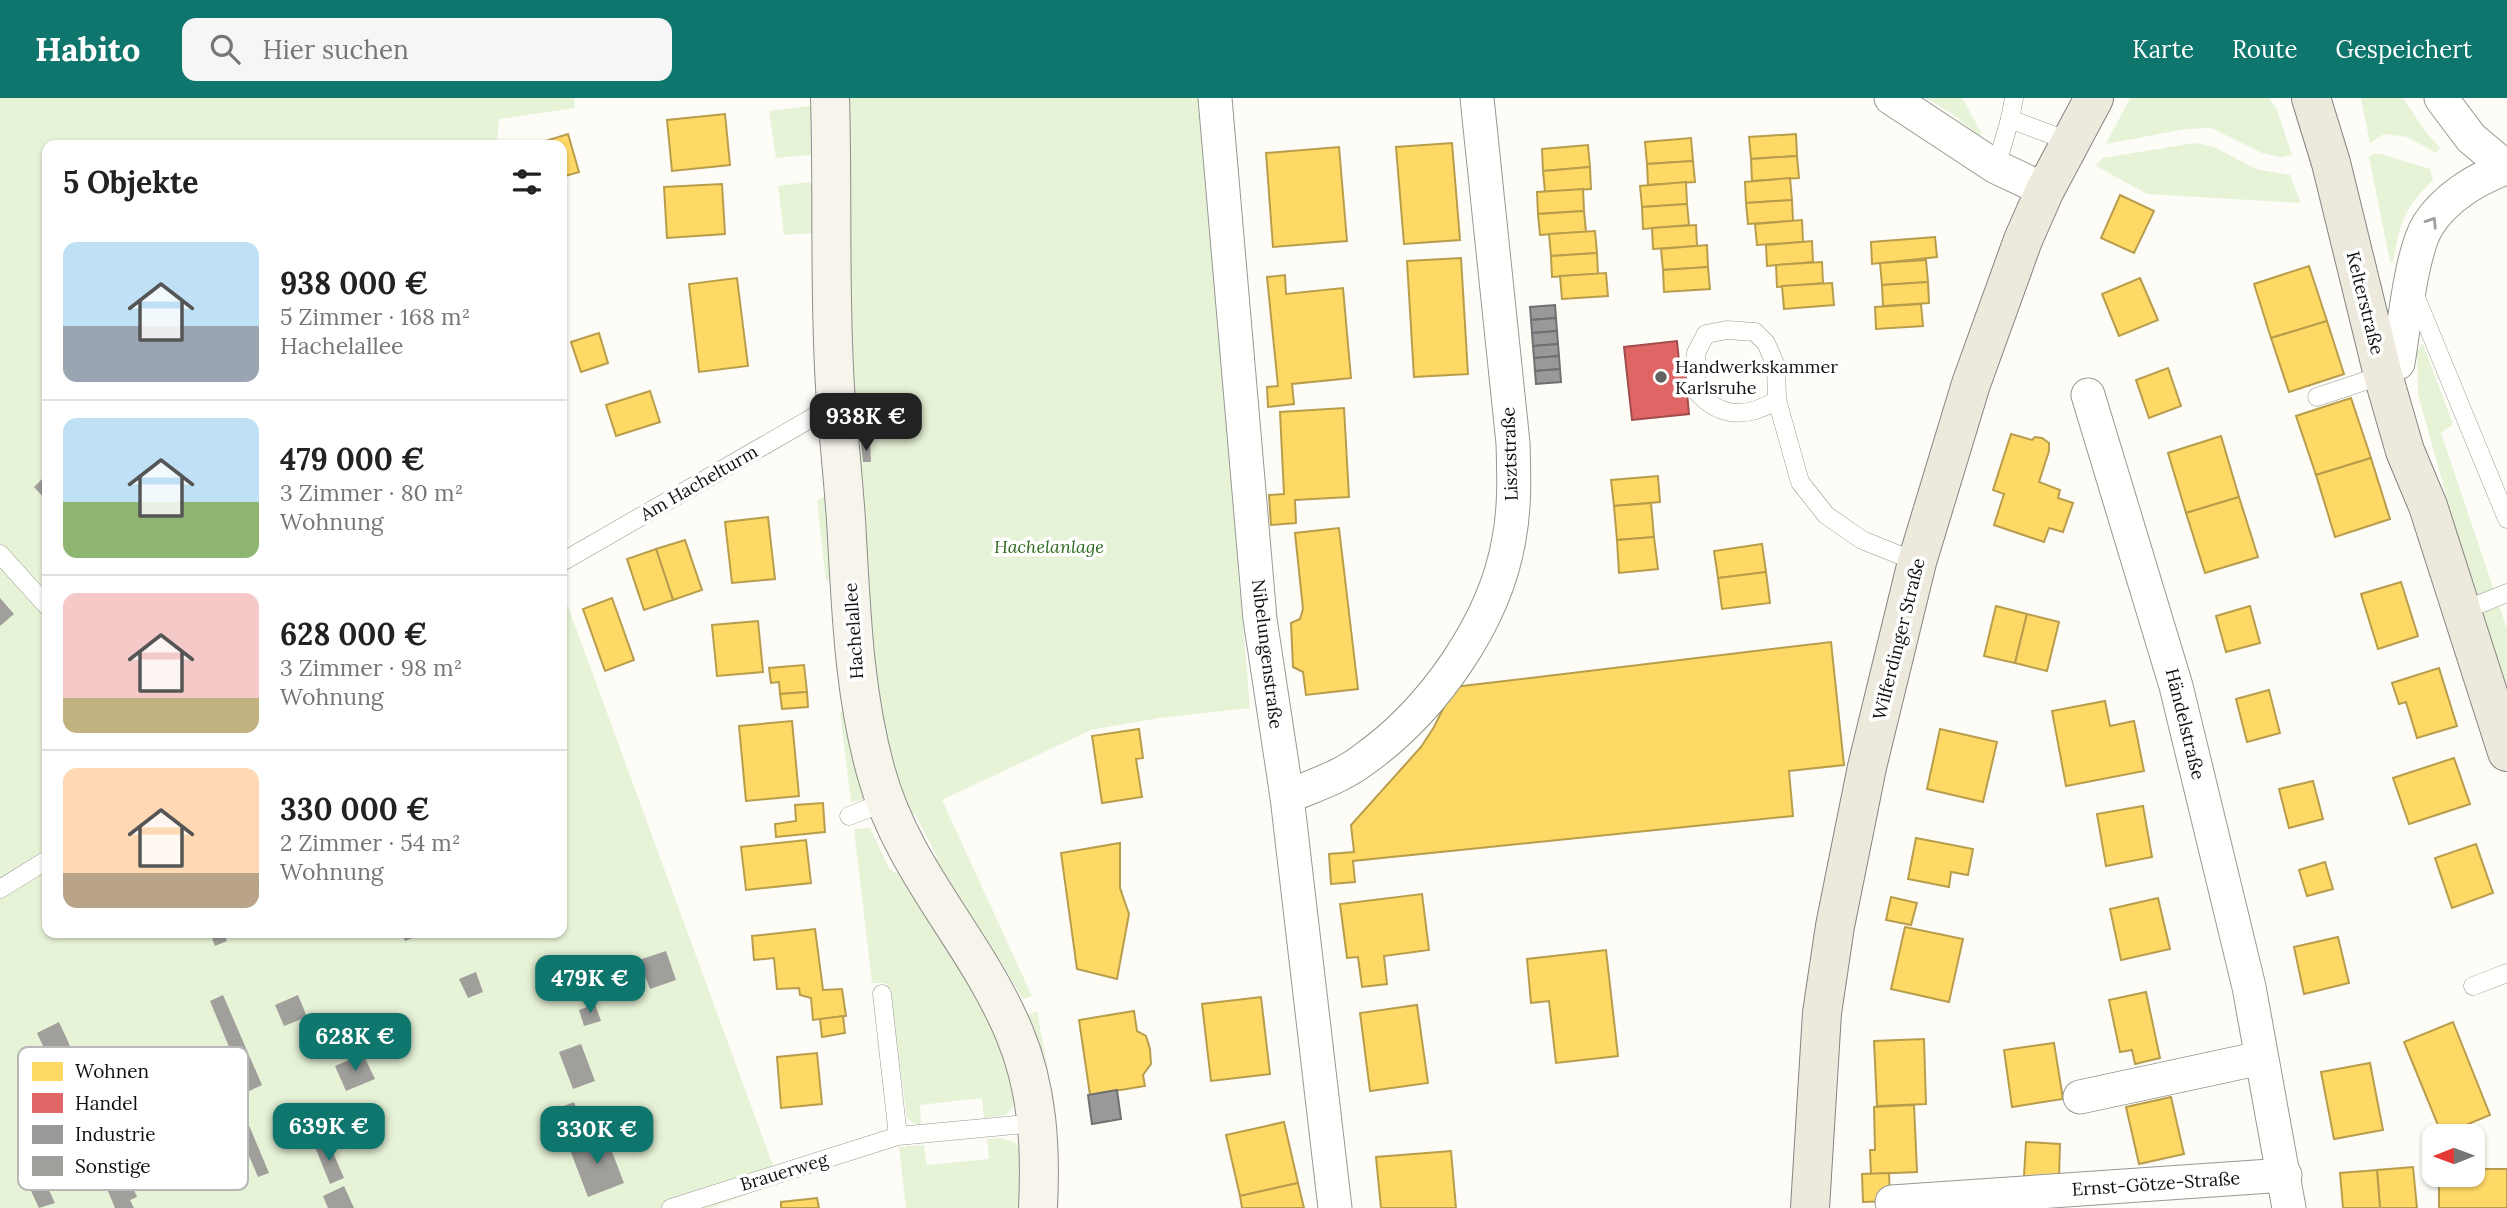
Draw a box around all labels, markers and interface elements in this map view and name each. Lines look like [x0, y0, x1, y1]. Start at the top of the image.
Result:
search box [182, 18, 672, 81]
text: Habito [35, 28, 140, 70]
icon: search [206, 30, 244, 68]
text: Hier suchen [262, 33, 409, 66]
text: Karte [2132, 34, 2194, 65]
text: Route [2232, 34, 2298, 65]
text: Gespeichert [2336, 34, 2472, 65]
text: 5 Objekte [63, 163, 199, 201]
icon: filters [508, 163, 546, 201]
one-way arrow [2423, 217, 2436, 230]
street label: Kelterstraße [2342, 249, 2389, 357]
text: 938 000 € [280, 264, 429, 302]
icon: home [119, 270, 203, 354]
text: 5 Zimmer · 168 m² [280, 302, 470, 331]
text: Hachelallee [280, 331, 404, 360]
place label: Handwerkskammer Karlsruhe [1675, 355, 1838, 399]
marker: Handwerkskammer Karlsruhe [1653, 369, 1669, 385]
pin: 938K € [809, 394, 923, 453]
text: 938K € [826, 401, 906, 430]
street label: Lisztstraße [1496, 406, 1523, 502]
text: 479 000 € [280, 440, 425, 478]
street label: Am Hachelturm [635, 440, 762, 526]
icon: home [119, 446, 203, 530]
text: 3 Zimmer · 80 m² [280, 478, 463, 507]
text: Wohnung [280, 507, 384, 536]
park label: Hachelanlage [994, 535, 1104, 558]
street label: Wilferdinger Straße [1867, 555, 1930, 722]
street label: Nibelungenstraße [1247, 578, 1288, 730]
street label: Hachelallee [839, 582, 868, 680]
text: 628 000 € [280, 615, 428, 653]
icon: home [119, 621, 203, 705]
text: 3 Zimmer · 98 m² [280, 653, 462, 682]
street label: Händelstraße [2161, 666, 2210, 782]
text: Wohnung [280, 682, 384, 711]
text: 330 000 € [280, 790, 430, 828]
icon: home [119, 796, 203, 880]
text: 2 Zimmer · 54 m² [280, 828, 461, 857]
text: Wohnung [280, 857, 384, 886]
pin: 479K € [533, 956, 647, 1015]
text: 479K € [551, 963, 629, 992]
pin: 628K € [298, 1014, 412, 1073]
text: 628K € [315, 1021, 395, 1050]
legend [18, 1047, 248, 1190]
text: Wohnen [75, 1059, 149, 1083]
text: Handel [75, 1091, 138, 1115]
pin: 639K € [272, 1104, 386, 1163]
pin: 330K € [540, 1107, 654, 1166]
text: 639K € [289, 1111, 369, 1140]
text: 330K € [556, 1114, 638, 1143]
text: Industrie [75, 1122, 155, 1146]
north arrow [2422, 1124, 2485, 1186]
map controls [2422, 1124, 2485, 1187]
street label: Brauerweg [737, 1147, 831, 1196]
text: Sonstige [75, 1154, 151, 1178]
street label: Ernst-Götze-Straße [2071, 1166, 2241, 1201]

